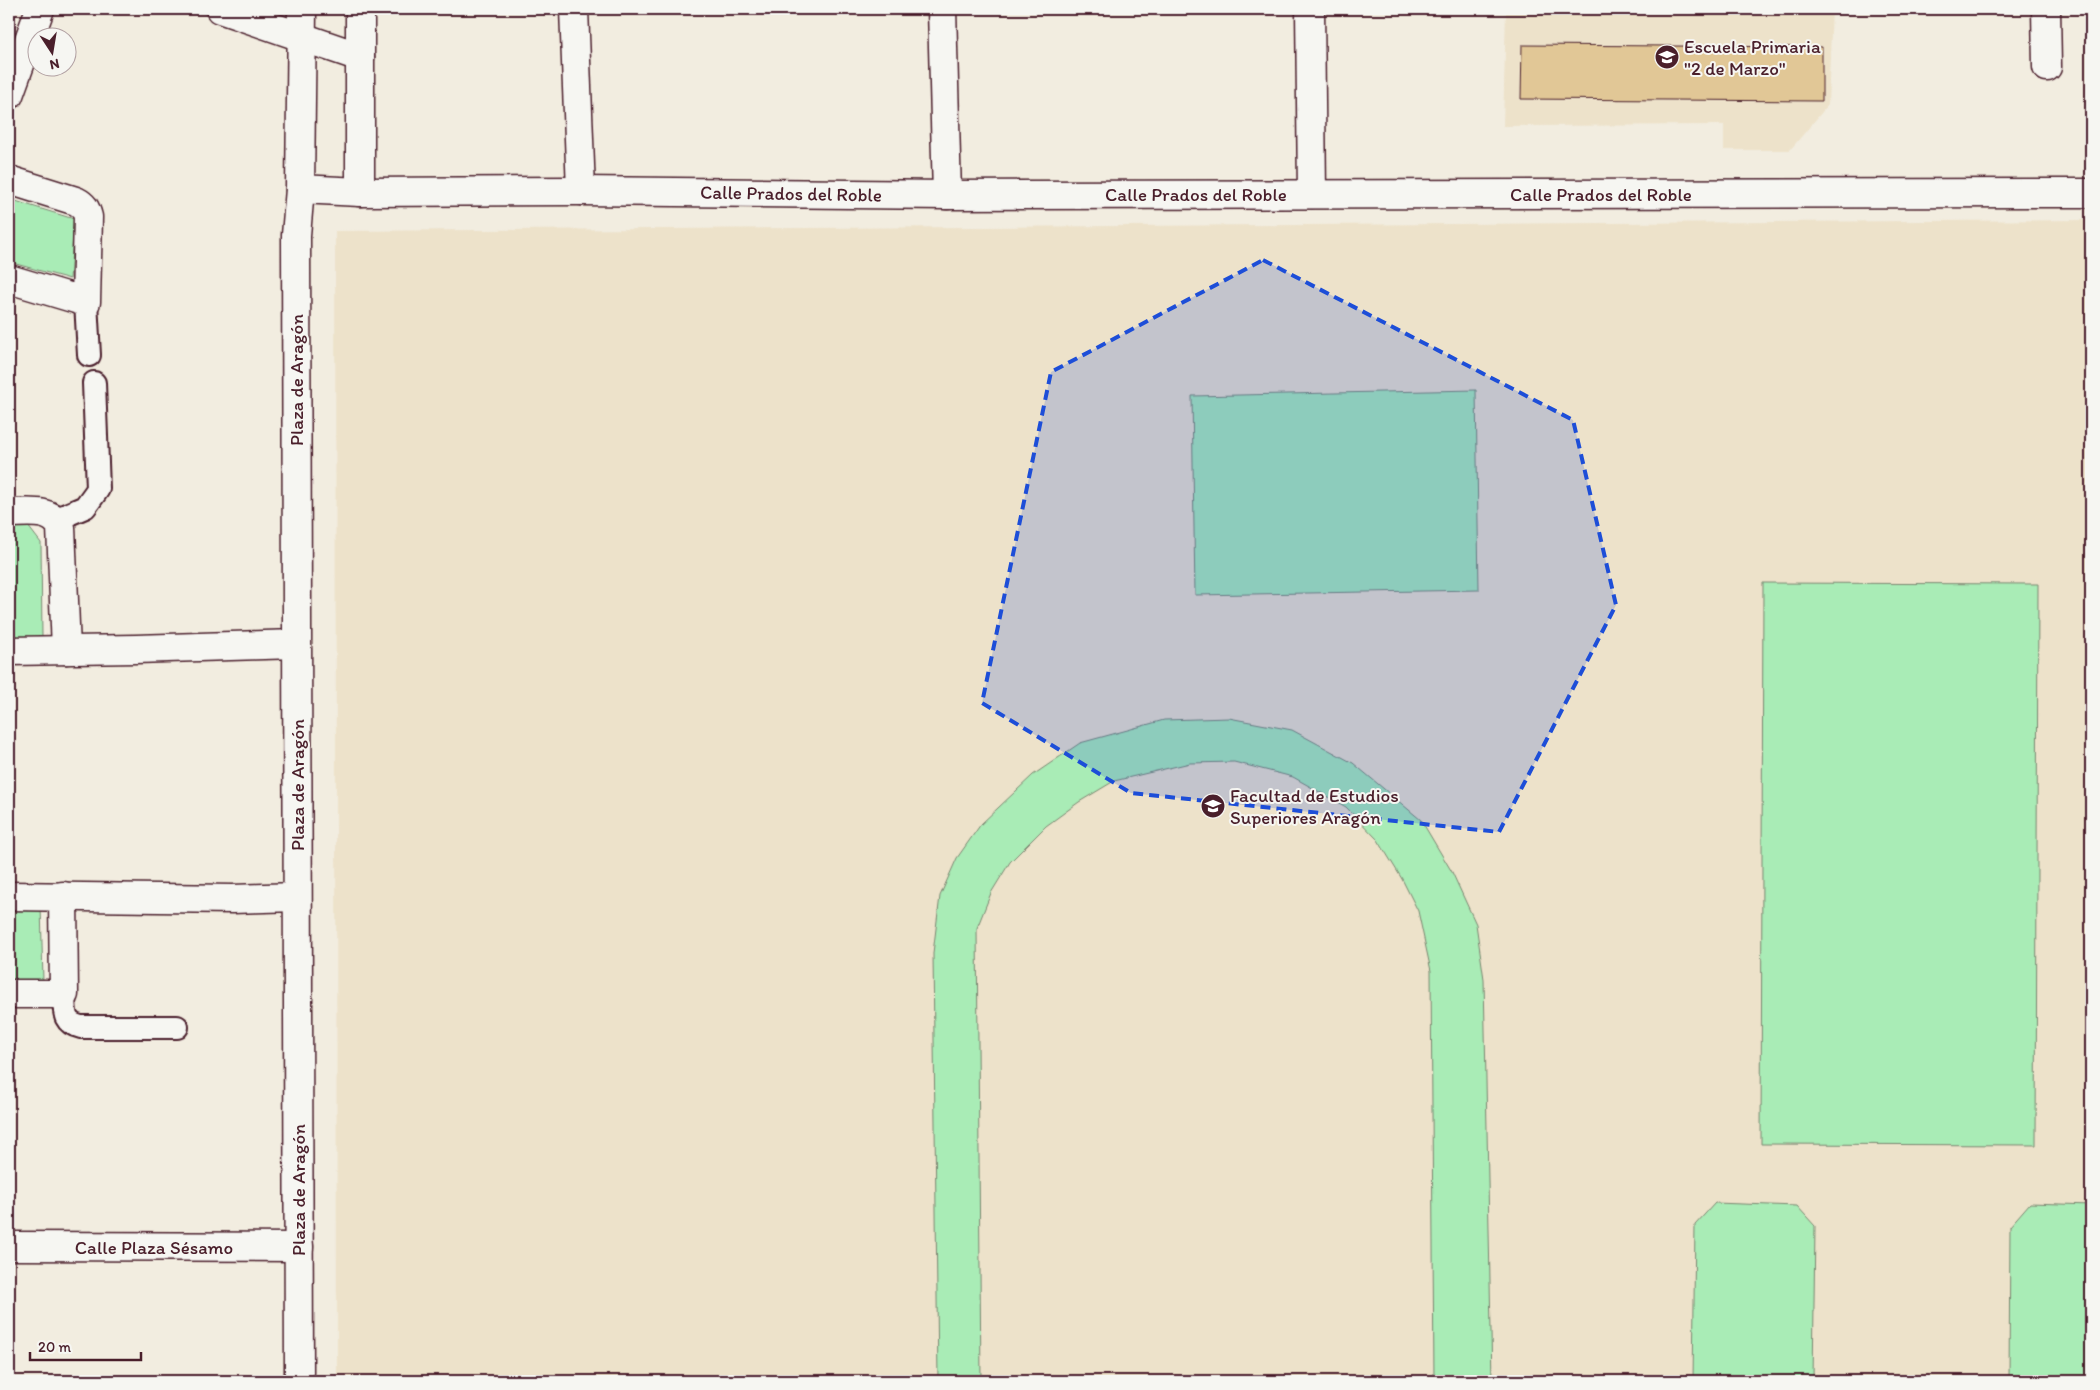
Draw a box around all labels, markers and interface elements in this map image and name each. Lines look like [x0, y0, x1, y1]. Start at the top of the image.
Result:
north arrow [28, 28, 78, 78]
place label: Escuela Primaria "2 de Marzo" [1684, 35, 1821, 80]
school or university icon: Escuela Primaria "2 de Marzo" [1654, 44, 1680, 70]
text: N [48, 55, 61, 74]
street label: Calle Prados del Roble [700, 180, 882, 207]
street label: Calle Prados del Roble [1105, 183, 1287, 206]
street label: Calle Prados del Roble [1510, 183, 1692, 206]
street label: Plaza de Aragón [285, 314, 308, 446]
street label: Plaza de Aragón [286, 719, 309, 851]
place label: Facultad de Estudios Superiores Aragón [1230, 784, 1399, 829]
school or university icon: Facultad de Estudios Superiores Aragón [1200, 793, 1226, 819]
street label: Plaza de Aragón [287, 1124, 310, 1256]
street label: Calle Plaza Sésamo [75, 1236, 233, 1259]
scale bar [30, 1330, 141, 1362]
text: 20 m [38, 1338, 72, 1356]

